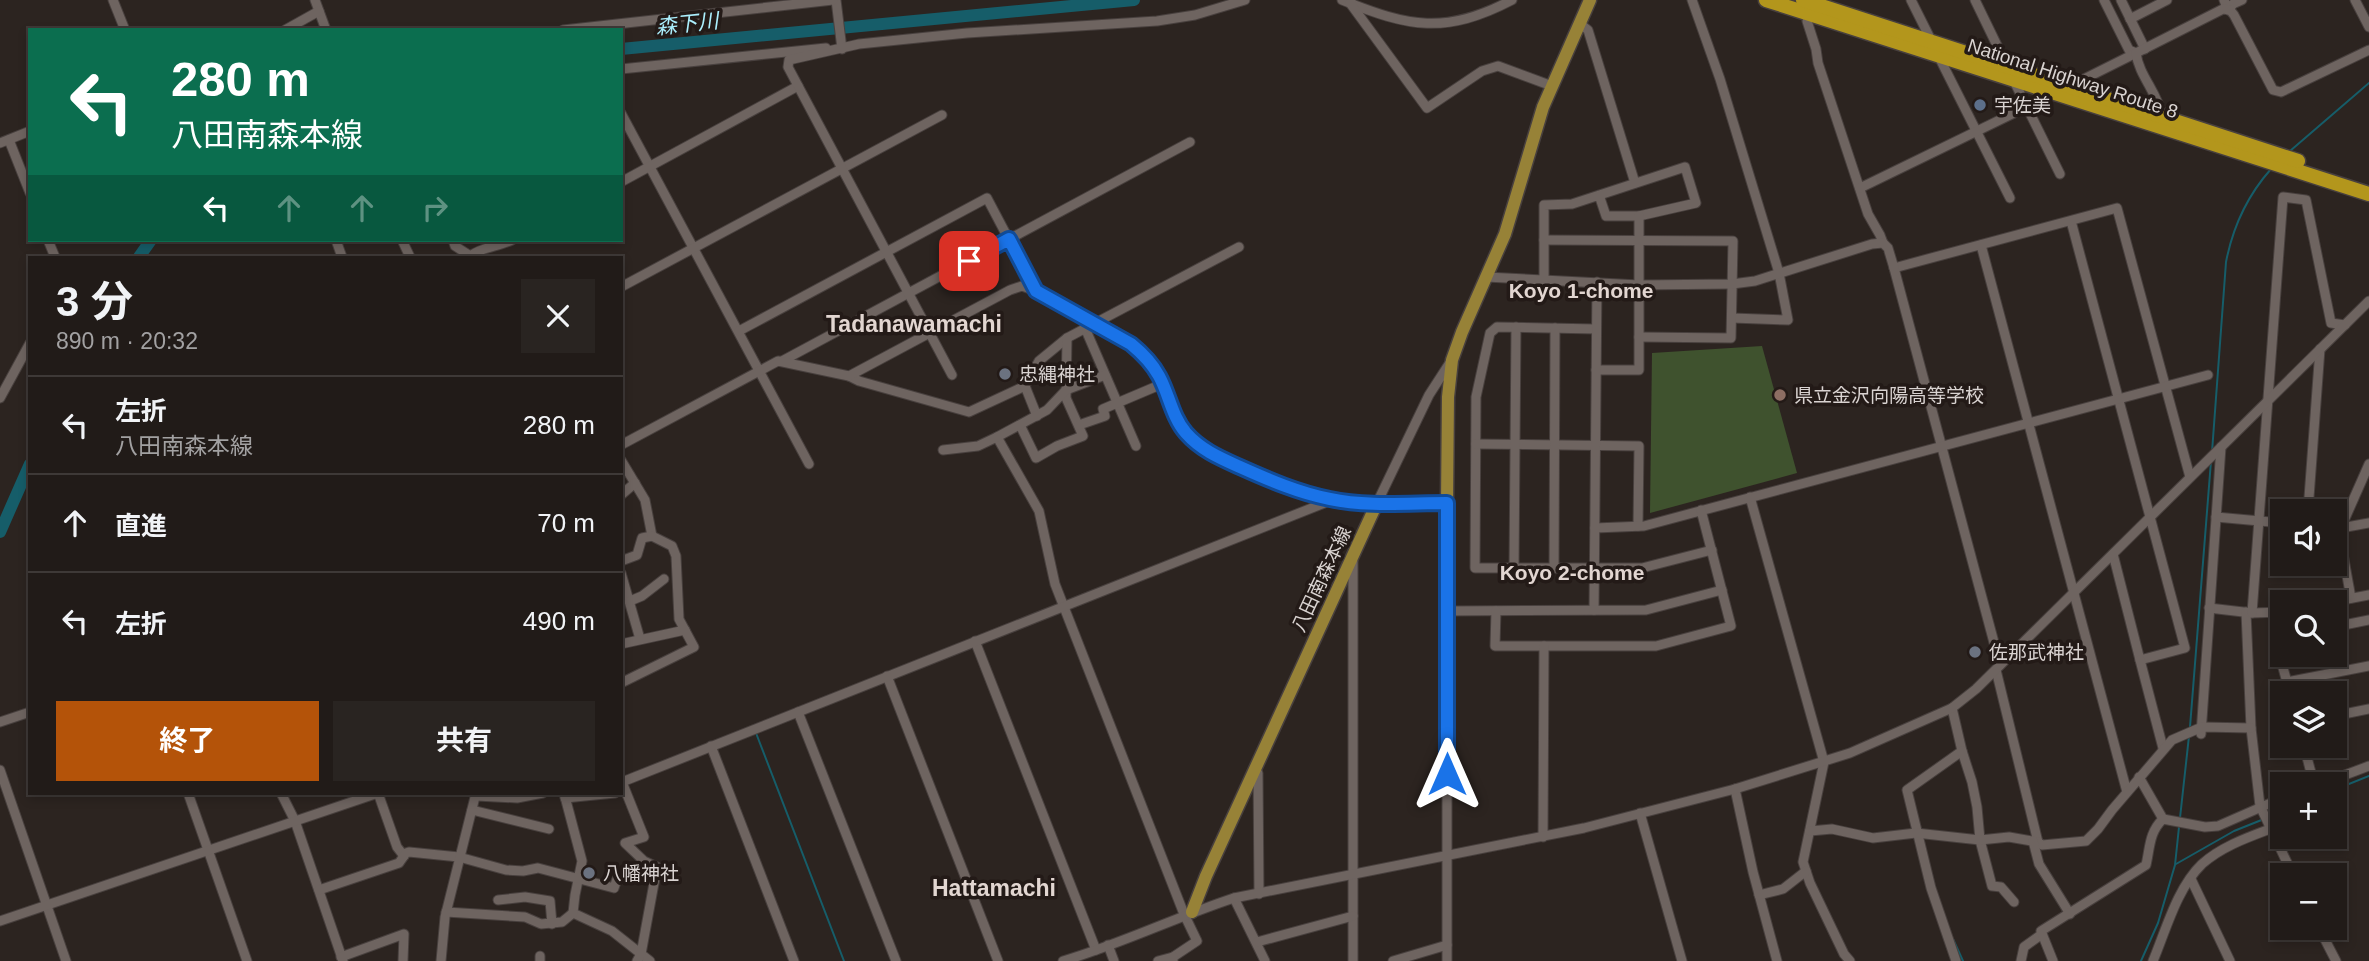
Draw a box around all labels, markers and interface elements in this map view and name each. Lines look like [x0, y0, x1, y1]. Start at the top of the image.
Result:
water label: 森下川 [654, 9, 721, 38]
street label: National Highway Route 8 [1965, 35, 2181, 122]
text: 280 m [171, 52, 310, 106]
icon: left [56, 56, 147, 147]
place label: 宇佐美 [1994, 95, 2051, 116]
marker: 宇佐美 [1972, 97, 1988, 113]
text: 八田南森本線 [171, 117, 363, 153]
icon: left [197, 189, 235, 227]
icon: ahead [270, 189, 308, 227]
icon: ahead [343, 189, 381, 227]
icon: right [416, 189, 454, 227]
pin [939, 231, 999, 291]
icon: arrive [950, 242, 988, 280]
text: 3 分 [56, 278, 133, 325]
button: close [521, 279, 595, 353]
district label: Koyo 1-chome [1509, 279, 1653, 302]
district label: Tadanawamachi [826, 311, 1002, 337]
text: 890 m · 20:32 [56, 328, 198, 354]
place label: 忠縄神社 [1019, 364, 1095, 385]
marker: 忠縄神社 [997, 366, 1013, 382]
place label: 県立金沢向陽高等学校 [1794, 385, 1984, 406]
marker: 県立金沢向陽高等学校 [1772, 387, 1788, 403]
text: 左折 [115, 396, 167, 426]
icon: left [56, 406, 94, 444]
text: 280 m [523, 410, 595, 440]
text: 八田南森本線 [115, 433, 253, 459]
map controls [2270, 499, 2347, 940]
button: sound [2270, 499, 2347, 576]
icon: ahead [56, 504, 94, 542]
text: 70 m [537, 508, 595, 538]
text: 直進 [115, 511, 167, 541]
street label: 八田南森本線 [1288, 523, 1355, 635]
district label: Koyo 2-chome [1500, 561, 1644, 584]
button: search [2270, 590, 2347, 667]
icon: left [56, 602, 94, 640]
text: 490 m [523, 606, 595, 636]
text: 左折 [115, 609, 167, 639]
place label: 佐那武神社 [1989, 642, 2084, 663]
marker: 佐那武神社 [1967, 644, 1983, 660]
button: layers [2270, 681, 2347, 758]
button: 終了 [56, 701, 319, 781]
button: 共有 [333, 701, 595, 781]
position arrow [1410, 737, 1484, 811]
button: + [2270, 772, 2347, 849]
place label: 八幡神社 [603, 863, 679, 884]
button: − [2270, 863, 2347, 940]
marker: 八幡神社 [581, 865, 597, 881]
district label: Hattamachi [932, 875, 1056, 901]

